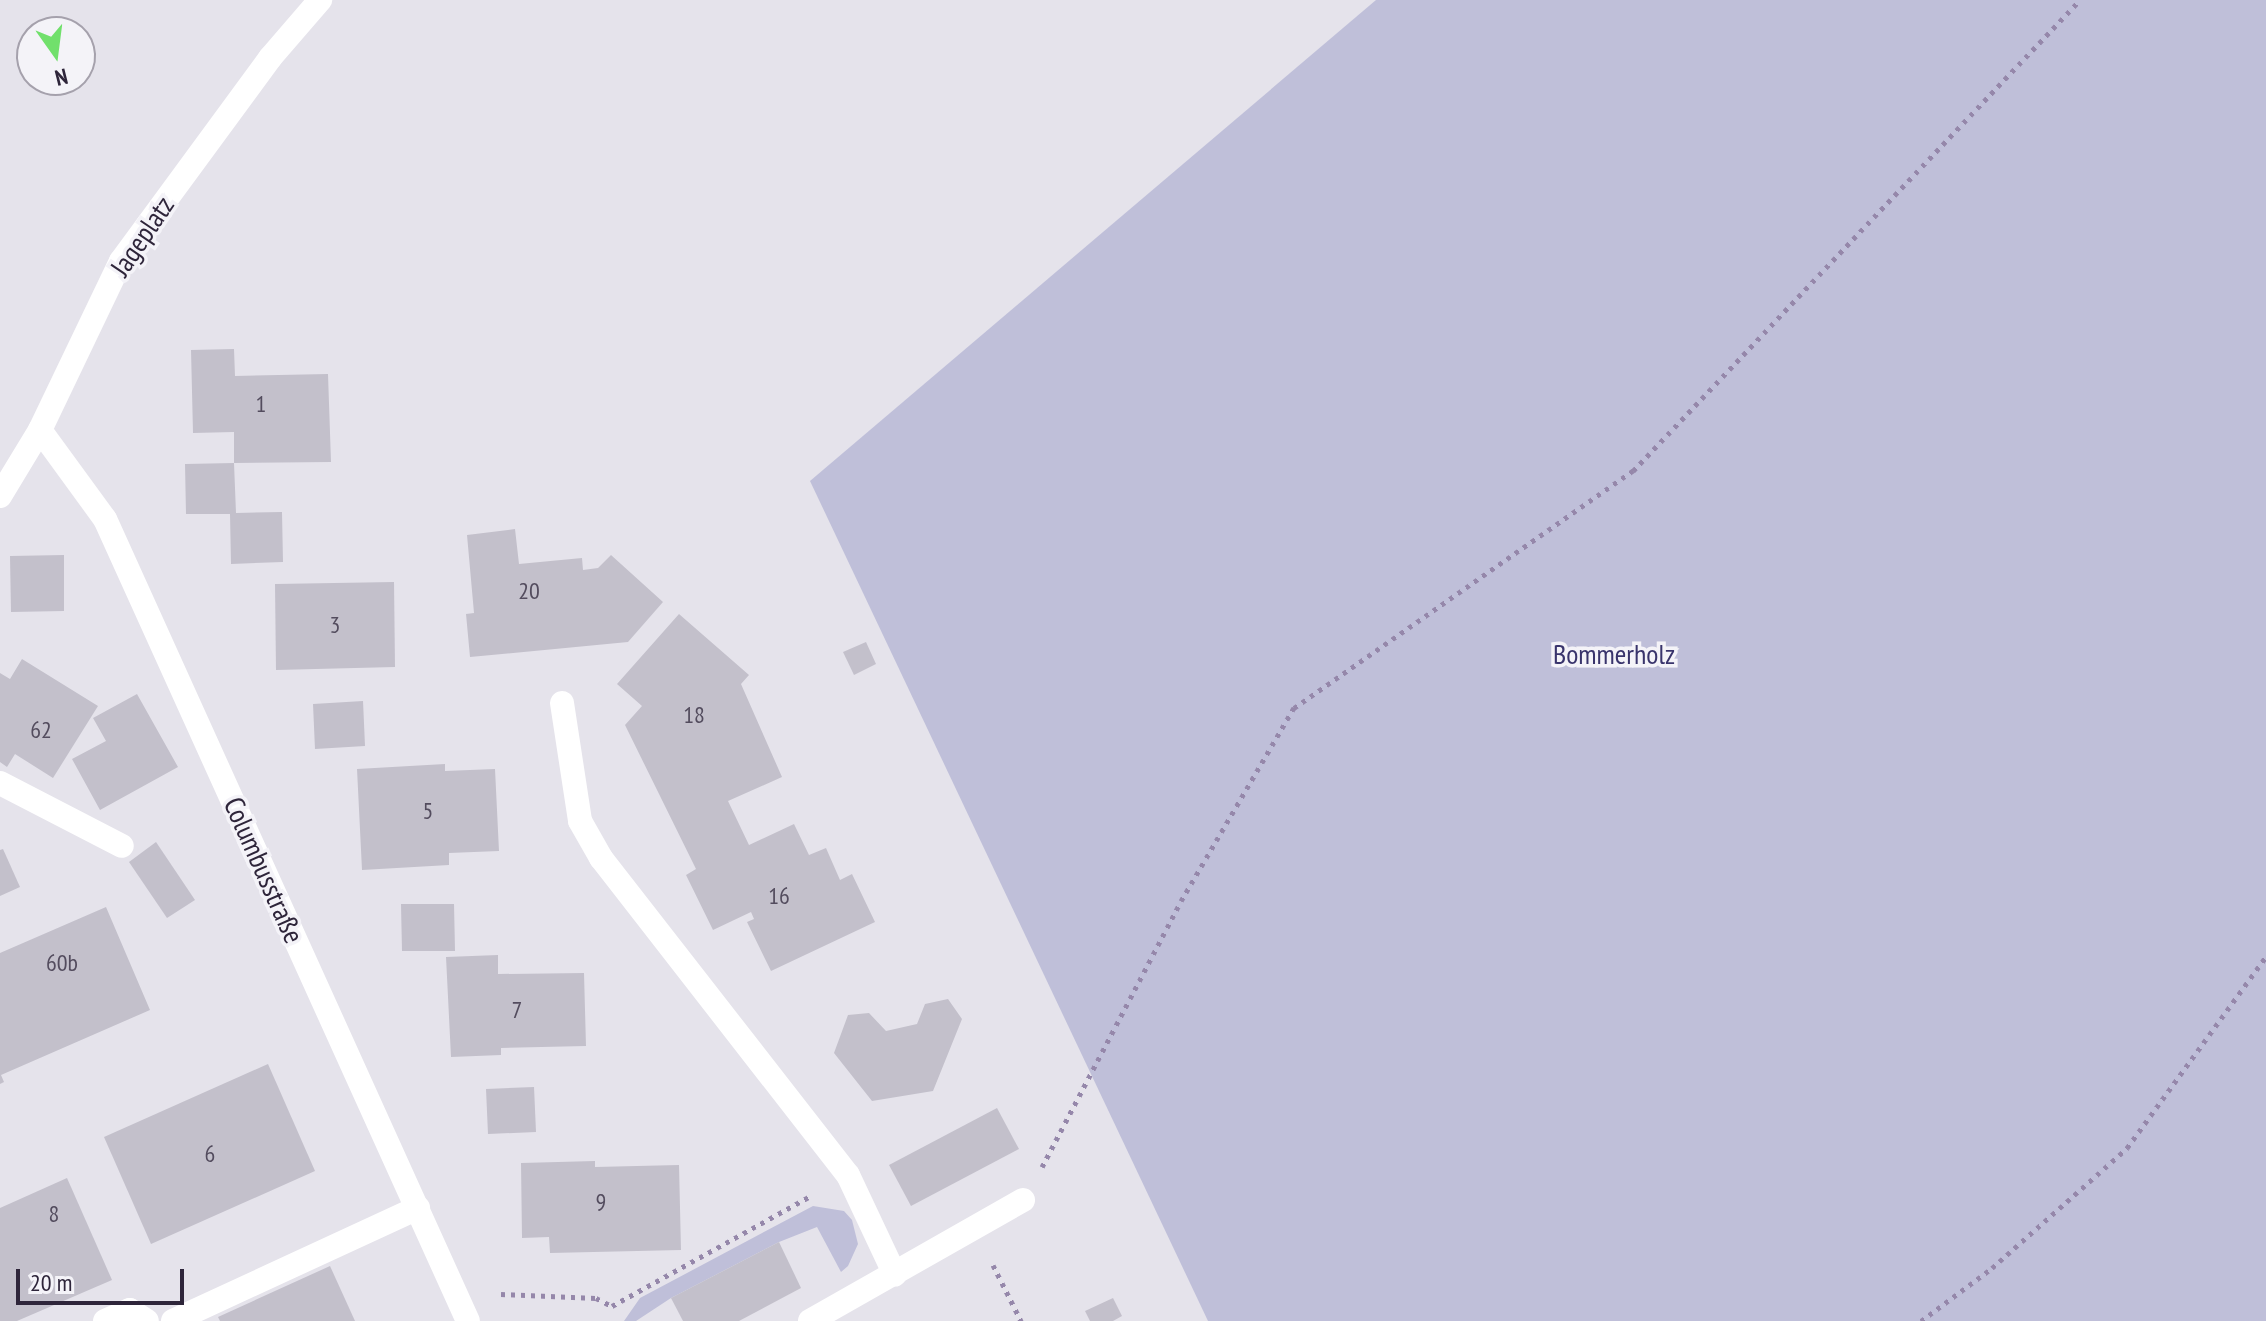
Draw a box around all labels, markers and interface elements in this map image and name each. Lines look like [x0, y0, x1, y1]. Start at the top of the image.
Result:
north arrow [16, 16, 96, 96]
text: N [52, 62, 70, 92]
street label: Jageplatz [103, 190, 181, 282]
house number: 1 [256, 390, 266, 418]
house number: 20 [518, 577, 540, 605]
house number: 3 [330, 611, 340, 639]
park label: Bommerholz [1553, 637, 1675, 671]
house number: 18 [683, 701, 705, 729]
house number: 62 [30, 716, 52, 744]
street label: Columbusstraße [217, 792, 311, 948]
house number: 5 [423, 797, 433, 825]
house number: 16 [768, 882, 790, 910]
house number: 60b [46, 949, 78, 977]
house number: 7 [512, 996, 522, 1024]
house number: 6 [205, 1140, 215, 1168]
house number: 9 [596, 1188, 606, 1216]
house number: 8 [49, 1200, 59, 1228]
scale bar [20, 1253, 188, 1303]
text: 20 m [30, 1267, 72, 1298]

